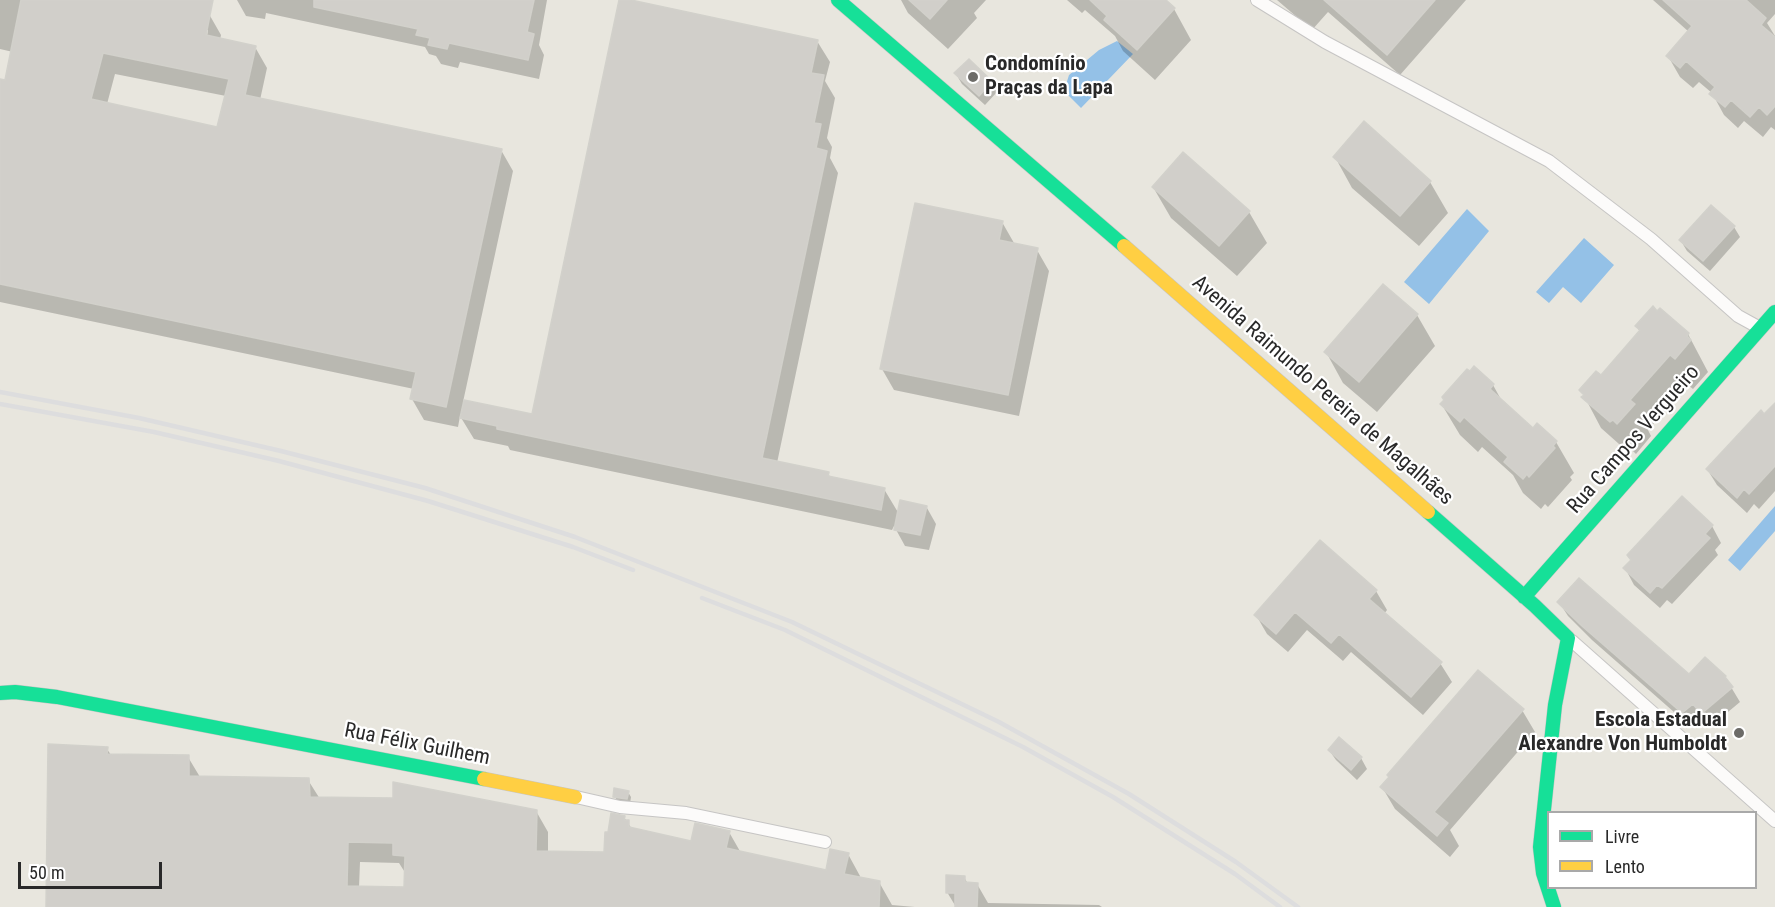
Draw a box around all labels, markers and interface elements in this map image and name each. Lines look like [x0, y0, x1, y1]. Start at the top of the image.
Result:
place label: Condomínio Praças da Lapa [985, 52, 1113, 102]
marker: Condomínio Praças da Lapa [966, 70, 980, 84]
street label: Avenida Raimundo Pereira de Magalhães [1186, 271, 1458, 511]
street label: Rua Campos Vergueiro [1563, 361, 1705, 519]
place label: Escola Estadual Alexandre Von Humboldt [1518, 708, 1727, 758]
street label: Rua Félix Guilhem [342, 719, 492, 771]
marker: Escola Estadual Alexandre Von Humboldt [1732, 726, 1746, 740]
legend [1547, 811, 1757, 889]
text: Livre [1605, 826, 1639, 847]
scale bar [21, 850, 165, 888]
text: Lento [1605, 856, 1645, 877]
text: 50 m [29, 862, 64, 883]

